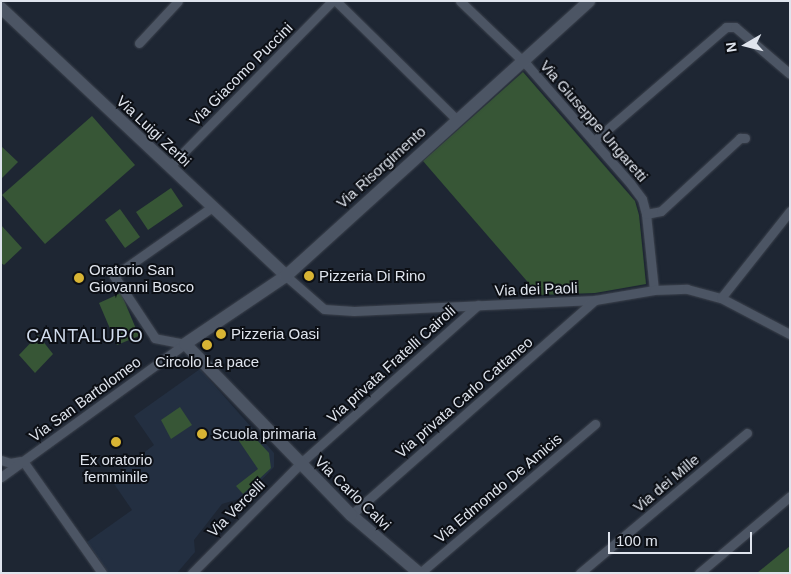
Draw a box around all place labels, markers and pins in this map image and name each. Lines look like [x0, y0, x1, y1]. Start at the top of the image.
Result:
place label: Oratorio San Giovanni Bosco [89, 260, 194, 295]
place label: Pizzeria Di Rino [319, 267, 426, 285]
marker: Pizzeria Di Rino [303, 270, 315, 282]
marker: Oratorio San Giovanni Bosco [73, 272, 85, 284]
place label: Pizzeria Oasi [231, 325, 319, 343]
marker: Pizzeria Oasi [215, 328, 227, 340]
marker: Circolo La pace [201, 339, 213, 351]
place label: Circolo La pace [155, 353, 259, 371]
place label: Scuola primaria [212, 425, 316, 443]
marker: Scuola primaria [196, 428, 208, 440]
marker: Ex oratorio femminile [110, 436, 122, 448]
place label: Ex oratorio femminile [80, 450, 152, 485]

